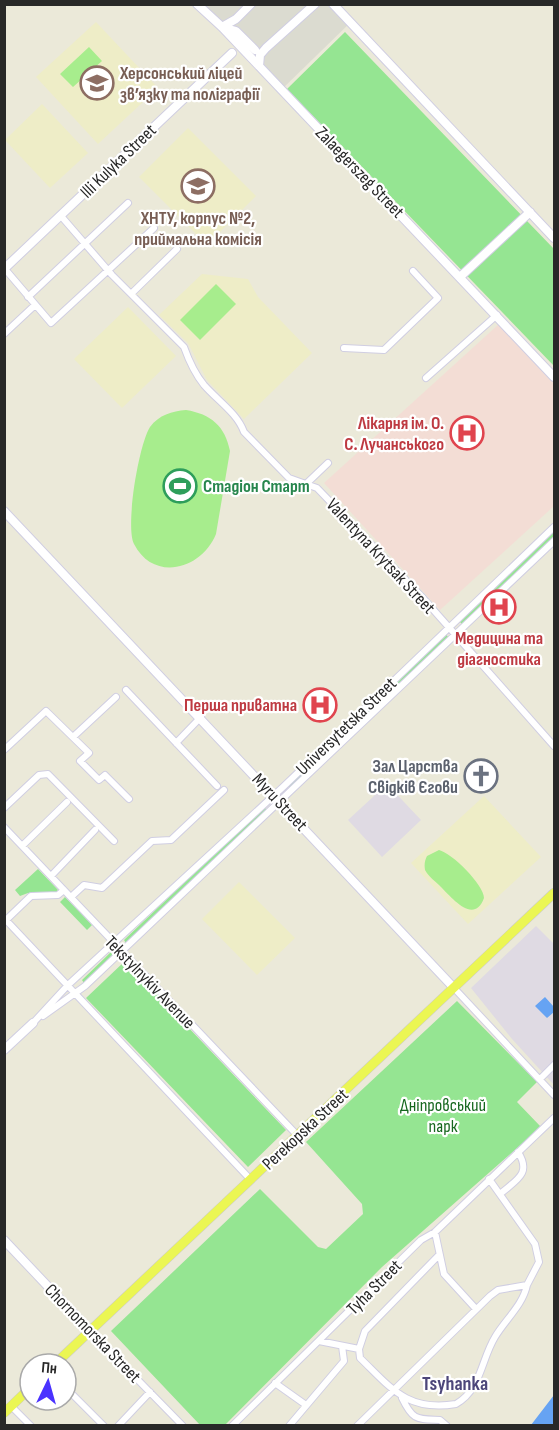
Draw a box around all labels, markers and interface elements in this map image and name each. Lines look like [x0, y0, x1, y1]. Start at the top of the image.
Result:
place label: Херсонський ліцей зв’язку та поліграфії [119, 63, 261, 105]
school or university icon: Херсонський ліцей зв’язку та поліграфії [79, 65, 115, 101]
street label: Illi Kulyka Street [76, 120, 161, 203]
street label: Zalaegerszeg Street [311, 122, 409, 223]
school or university icon: ХНТУ, корпус №2, приймальна комісія [180, 168, 216, 204]
place label: ХНТУ, корпус №2, приймальна комісія [134, 208, 262, 250]
place label: Лікарня ім. О. С. Лучанського [344, 413, 444, 455]
hospital icon: Лікарня ім. О. С. Лучанського [449, 415, 485, 451]
sports icon: Стадіон Старт [162, 468, 198, 504]
place label: Стадіон Старт [203, 476, 310, 497]
street label: Valentyna Krytsak Street [322, 494, 440, 619]
hospital icon: Медицина та діагностика [481, 589, 517, 625]
place label: Медицина та діагностика [455, 628, 543, 670]
street label: Universytetska Street [292, 673, 401, 780]
hospital icon: Перша приватна [302, 687, 338, 723]
place label: Перша приватна [184, 695, 297, 716]
place label: Зал Царства Свідків Єгови [368, 756, 458, 798]
church icon: Зал Царства Свідків Єгови [463, 758, 499, 794]
street label: Myru Street [248, 769, 312, 836]
street label: Tekstylnykiv Avenue [100, 932, 199, 1033]
street label: Perekopska Street [258, 1084, 353, 1174]
park label: Дніпровський парк [400, 1095, 486, 1137]
street label: Tyha Street [343, 1255, 407, 1319]
street label: Chornomorska Street [40, 1280, 145, 1388]
north arrow [18, 1352, 78, 1412]
text: Пн [41, 1358, 58, 1379]
district label: Tsyhanka [422, 1372, 488, 1396]

